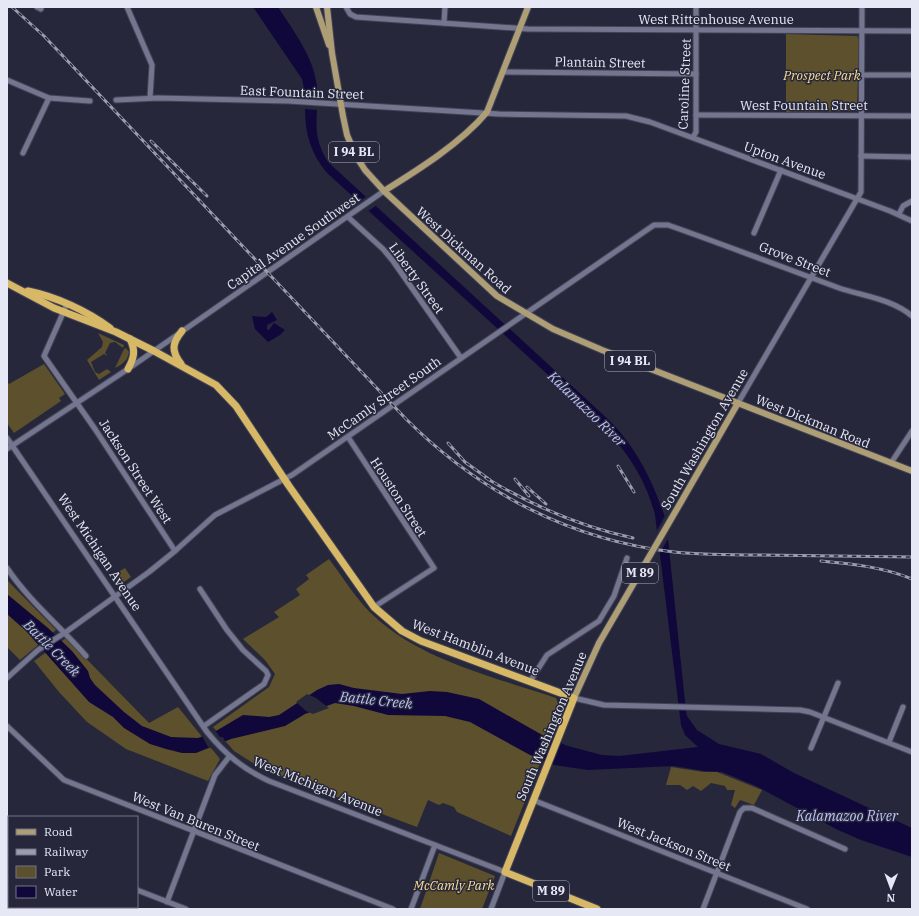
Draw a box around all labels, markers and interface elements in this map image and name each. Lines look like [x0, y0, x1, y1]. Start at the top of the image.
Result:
street label: West Rittenhouse Avenue [638, 11, 794, 28]
street label: Caroline Street [674, 38, 695, 130]
street label: Plantain Street [554, 53, 646, 72]
park label: Prospect Park [782, 67, 861, 84]
street label: East Fountain Street [240, 82, 365, 103]
street label: West Fountain Street [740, 97, 868, 114]
street label: Upton Avenue [741, 138, 828, 183]
road number: I 94 BL [329, 142, 379, 162]
street label: Capital Avenue Southwest [224, 189, 363, 294]
street label: West Dickman Road [413, 203, 515, 298]
street label: Grove Street [756, 238, 834, 281]
street label: Liberty Street [385, 239, 448, 317]
road number: I 94 BL [605, 351, 655, 371]
street label: McCamly Street South [324, 353, 444, 444]
street label: South Washington Avenue [657, 365, 752, 513]
water label: Kalamazoo River [543, 366, 631, 452]
street label: West Dickman Road [753, 391, 873, 452]
street label: Jackson Street West [95, 416, 176, 527]
street label: Houston Street [367, 454, 431, 541]
street label: West Michigan Avenue [54, 490, 145, 614]
road number: M 89 [622, 563, 658, 583]
water label: Battle Creek [19, 615, 85, 681]
street label: West Hamblin Avenue [410, 615, 542, 680]
street label: South Washington Avenue [512, 649, 591, 803]
water label: Battle Creek [338, 687, 414, 713]
street label: West Michigan Avenue [251, 753, 385, 820]
street label: West Van Buren Street [129, 788, 263, 855]
water label: Kalamazoo River [795, 807, 899, 825]
street label: West Jackson Street [614, 814, 734, 875]
legend [8, 816, 138, 908]
text: Road [44, 824, 73, 839]
text: Railway [44, 844, 89, 859]
text: Park [44, 864, 70, 879]
north arrow [871, 868, 911, 908]
park label: McCamly Park [413, 877, 495, 894]
road number: M 89 [533, 881, 569, 901]
text: Water [44, 884, 78, 899]
text: N [886, 891, 895, 905]

